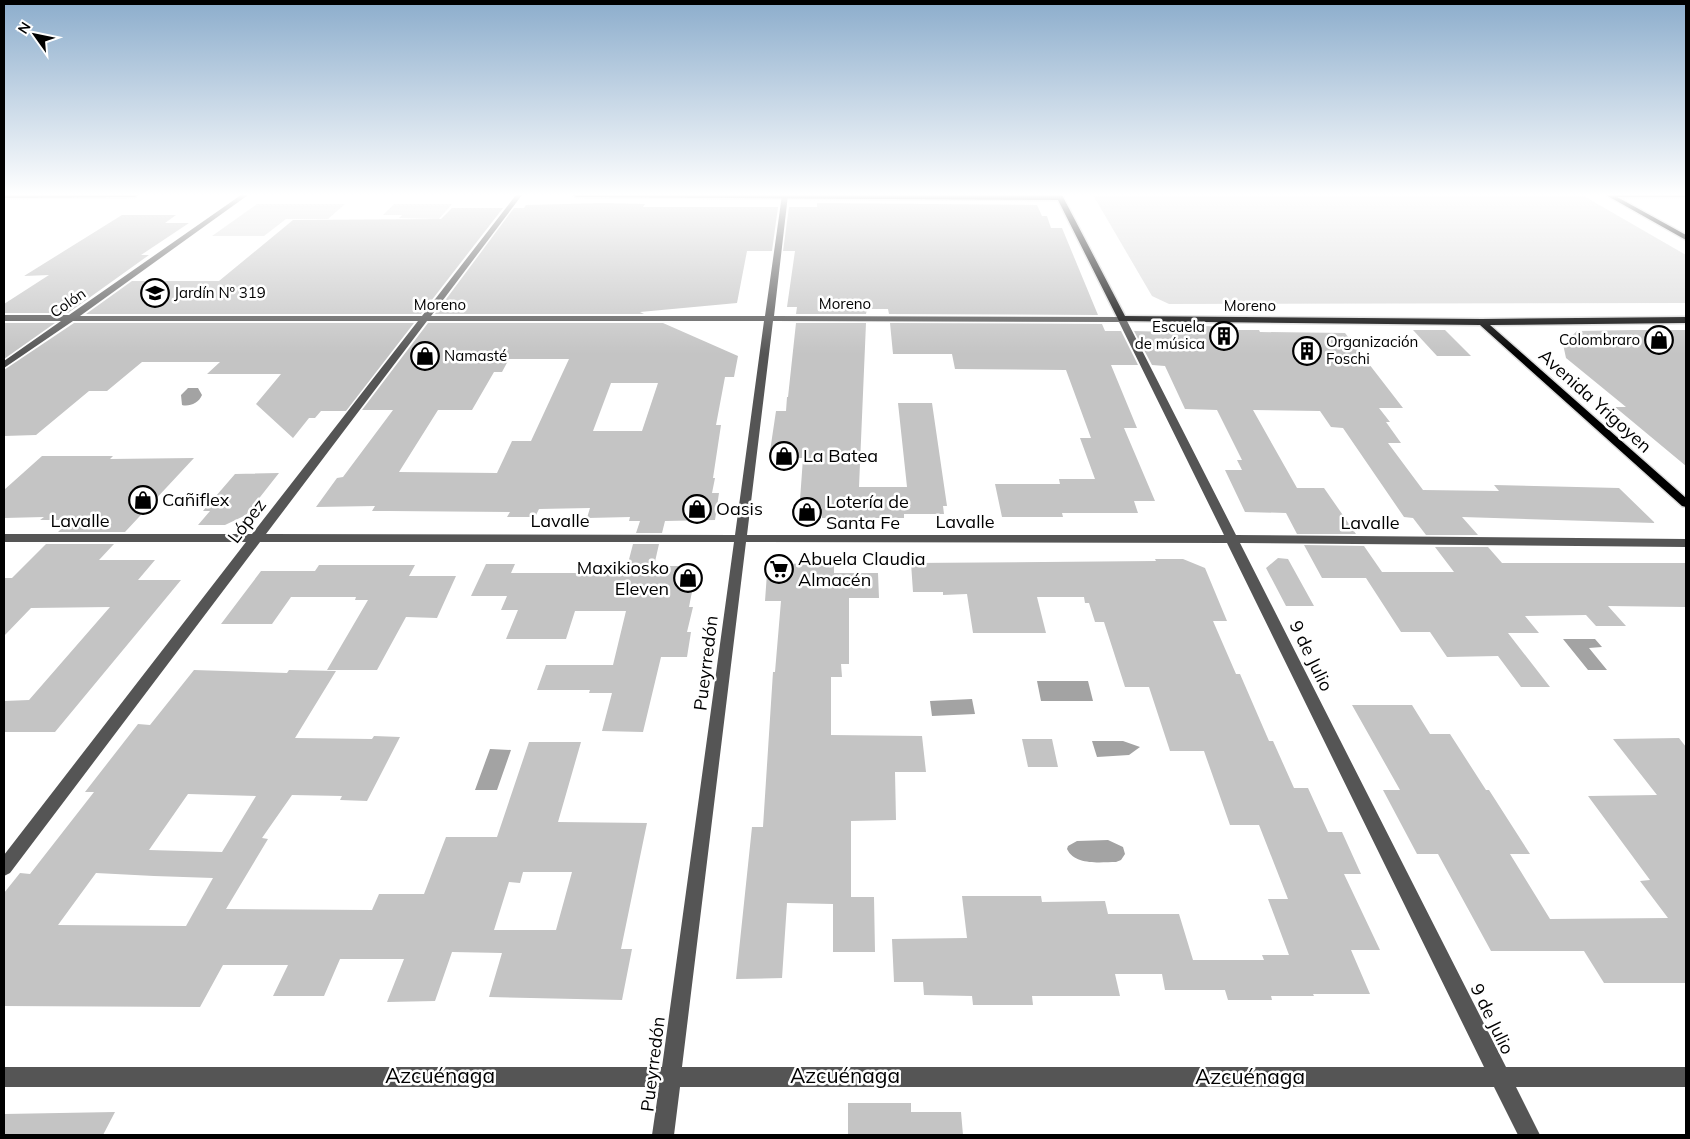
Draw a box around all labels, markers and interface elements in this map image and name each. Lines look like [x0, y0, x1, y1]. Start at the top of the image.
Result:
north arrow [10, 10, 60, 60]
text: N [14, 19, 35, 37]
school or university icon: Jardín Nº 319 [140, 278, 170, 308]
place label: Jardín Nº 319 [174, 283, 266, 302]
street label: Colón [46, 284, 89, 322]
street label: Moreno [819, 294, 871, 313]
street label: Moreno [414, 295, 466, 314]
street label: Moreno [1224, 296, 1276, 315]
place label: Escuela de música [1135, 317, 1205, 353]
building icon: Escuela de música [1209, 321, 1239, 351]
shop icon: Colombraro [1644, 325, 1674, 355]
place label: Colombraro [1559, 330, 1640, 349]
place label: Organización Foschi [1326, 332, 1418, 368]
building icon: Organización Foschi [1292, 336, 1322, 366]
shop icon: Namasté [410, 341, 440, 371]
street label: Avenida Yrigoyen [1534, 344, 1657, 457]
place label: Namasté [444, 346, 507, 365]
shop icon: La Batea [769, 441, 799, 471]
place label: La Batea [803, 444, 878, 467]
shop icon: Cañiflex [128, 485, 158, 515]
place label: Cañiflex [162, 488, 230, 511]
place label: Lotería de Santa Fe [826, 490, 909, 534]
street label: López [222, 494, 271, 548]
shop icon: Oasis [682, 494, 712, 524]
place label: Oasis [716, 497, 763, 520]
shop icon: Lotería de Santa Fe [792, 497, 822, 527]
street label: Lavalle [50, 509, 110, 532]
street label: Lavalle [530, 509, 590, 532]
street label: Lavalle [935, 510, 995, 533]
street label: Lavalle [1340, 511, 1400, 534]
place label: Abuela Claudia Almacén [798, 547, 926, 591]
supermarket icon: Abuela Claudia Almacén [764, 554, 794, 584]
place label: Maxikiosko Eleven [577, 556, 669, 600]
shop icon: Maxikiosko Eleven [673, 563, 703, 593]
street label: Pueyrredón [688, 614, 723, 712]
street label: 9 de Julio [1284, 617, 1338, 695]
street label: 9 de Julio [1465, 980, 1519, 1058]
street label: Pueyrredón [635, 1015, 670, 1113]
street label: Azcuénaga [385, 1062, 495, 1088]
street label: Azcuénaga [790, 1062, 900, 1088]
street label: Azcuénaga [1195, 1063, 1305, 1089]

